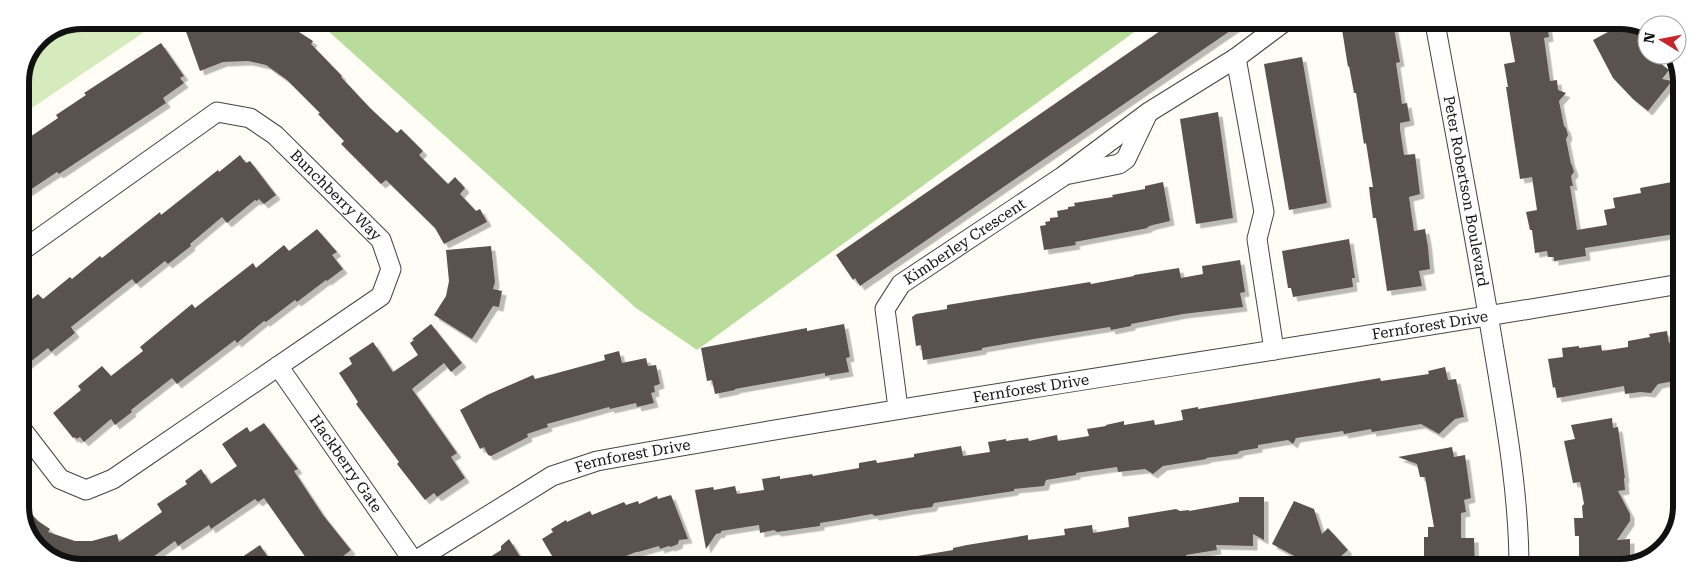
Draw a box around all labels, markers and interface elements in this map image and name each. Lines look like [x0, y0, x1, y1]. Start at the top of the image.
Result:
north arrow [1637, 15, 1687, 65]
text: N [1640, 31, 1658, 44]
street label: Peter Robertson Boulevard [1440, 94, 1492, 289]
street label: Bunchberry Way [286, 146, 385, 244]
street label: Kimberley Crescent [900, 194, 1029, 289]
street label: Fernforest Drive [1371, 307, 1489, 344]
street label: Fernforest Drive [971, 370, 1090, 406]
street label: Hackberry Gate [306, 411, 386, 516]
street label: Fernforest Drive [572, 436, 692, 477]

